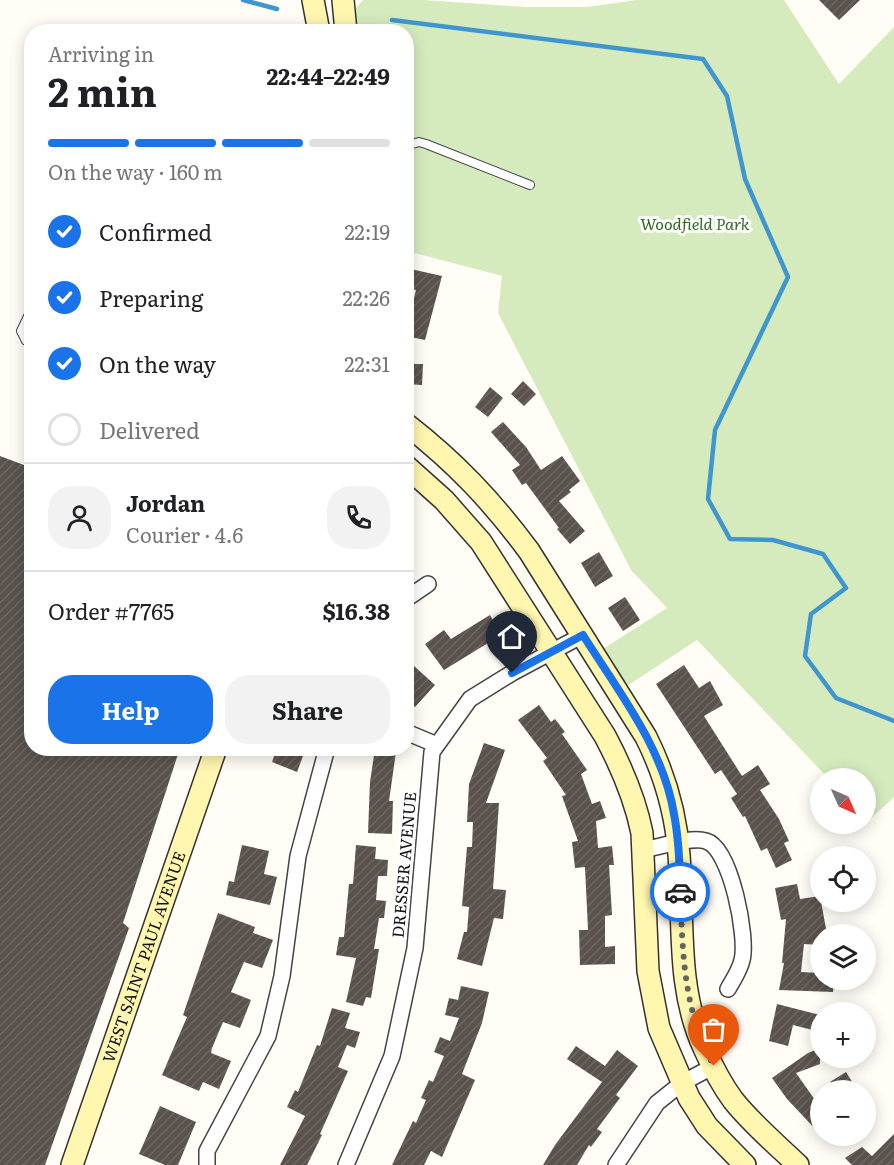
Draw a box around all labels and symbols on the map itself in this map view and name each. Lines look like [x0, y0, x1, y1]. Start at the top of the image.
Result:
park label: Woodfield Park [640, 211, 750, 235]
pin [486, 611, 537, 673]
north arrow [810, 768, 876, 834]
street label: DRESSER AVENUE [385, 791, 421, 939]
street label: WEST SAINT PAUL AVENUE [95, 848, 190, 1066]
courier [650, 862, 710, 922]
pin [688, 1004, 739, 1066]

